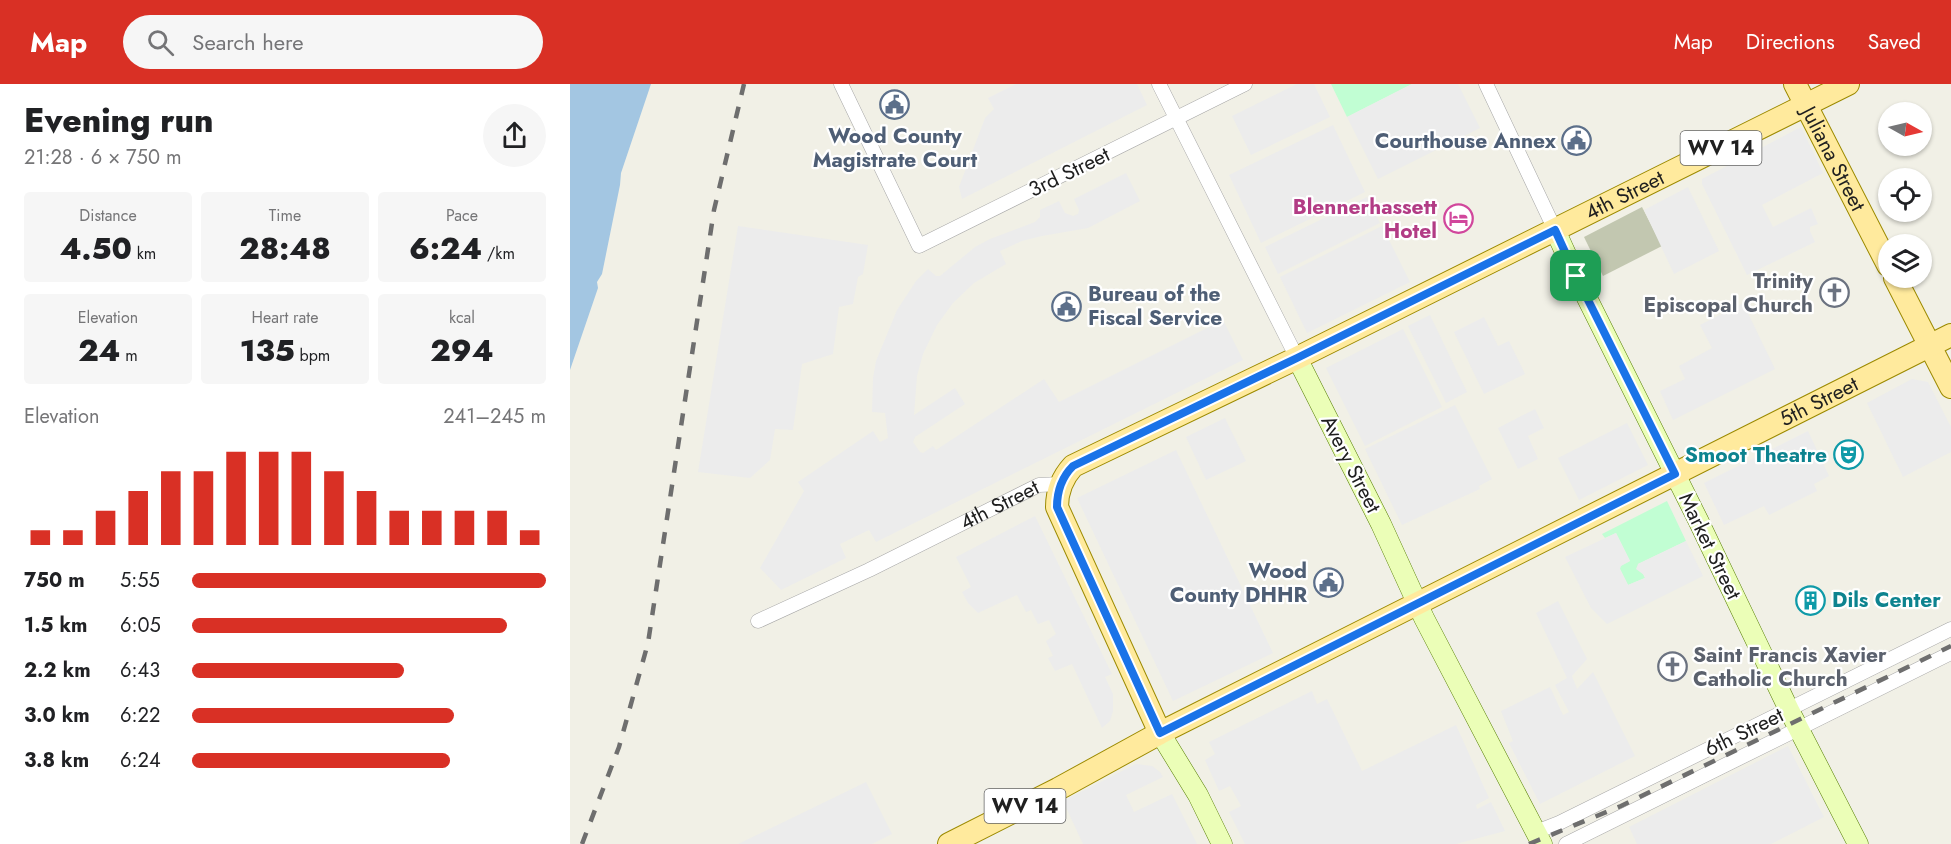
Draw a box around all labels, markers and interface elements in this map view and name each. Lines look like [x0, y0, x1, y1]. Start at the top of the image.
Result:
search box [123, 15, 543, 69]
text: Map [30, 22, 87, 63]
icon: search [144, 26, 177, 59]
text: Search here [192, 26, 304, 58]
text: Map [1674, 27, 1713, 57]
text: Directions [1746, 27, 1835, 57]
text: Saved [1868, 27, 1921, 57]
public building icon: Wood County Magistrate Court [879, 89, 911, 121]
text: Evening run [24, 97, 214, 144]
street label: Juliana Street [1793, 98, 1873, 216]
north arrow [1878, 102, 1932, 156]
map controls [1878, 102, 1932, 288]
button: share [483, 104, 546, 167]
place label: Wood County Magistrate Court [813, 121, 977, 175]
public building icon: Courthouse Annex [1561, 125, 1593, 157]
place label: Courthouse Annex [1375, 126, 1557, 156]
road number: WV 14 [1680, 131, 1762, 165]
street label: 3rd Street [1023, 139, 1115, 205]
text: 21:28 · 6 × 750 m [24, 143, 182, 172]
street label: 4th Street [1580, 163, 1669, 227]
button: locate [1878, 168, 1932, 222]
place label: Blennerhassett Hotel [1293, 192, 1437, 246]
hotel icon: Blennerhassett Hotel [1442, 203, 1474, 235]
text: Distance [79, 204, 137, 227]
text: Time [269, 204, 301, 227]
text: Pace [446, 204, 478, 227]
text: 4.50 [60, 227, 132, 270]
text: 28:48 [239, 227, 331, 270]
text: 6:24 [409, 227, 482, 270]
button: layers [1878, 234, 1932, 288]
text: km [132, 242, 156, 265]
text: /km [482, 242, 515, 265]
pin [1550, 250, 1601, 301]
icon: arrive [1559, 259, 1592, 292]
place label: Trinity Episcopal Church [1644, 266, 1814, 320]
church icon: Trinity Episcopal Church [1818, 277, 1850, 309]
place label: Bureau of the Fiscal Service [1088, 279, 1222, 333]
public building icon: Bureau of the Fiscal Service [1051, 290, 1083, 322]
text: Elevation [78, 306, 138, 329]
text: Heart rate [252, 306, 318, 329]
text: kcal [449, 306, 475, 329]
text: 24 [78, 329, 121, 372]
text: 135 [240, 329, 295, 372]
text: 294 [430, 329, 494, 372]
text: m [121, 344, 138, 367]
text: bpm [295, 344, 330, 367]
street label: 5th Street [1774, 369, 1863, 434]
text: Elevation [24, 402, 99, 431]
text: 241–245 m [443, 402, 546, 431]
street label: Avery Street [1314, 410, 1388, 518]
theatre icon: Smoot Theatre [1832, 439, 1864, 471]
place label: Smoot Theatre [1685, 440, 1827, 470]
street label: 4th Street [955, 472, 1044, 537]
street label: Market Street [1671, 488, 1749, 604]
place label: Wood County DHHR [1170, 556, 1307, 610]
text: 750 m [24, 566, 85, 595]
text: 5:55 [120, 566, 160, 595]
public building icon: Wood County DHHR [1312, 567, 1344, 599]
building icon: Dils Center [1795, 584, 1827, 616]
place label: Dils Center [1832, 585, 1941, 615]
text: 1.5 km [24, 611, 87, 640]
text: 6:05 [120, 611, 161, 640]
place label: Saint Francis Xavier Catholic Church [1693, 640, 1887, 694]
church icon: Saint Francis Xavier Catholic Church [1656, 651, 1688, 683]
text: 2.2 km [24, 656, 91, 685]
text: 6:43 [120, 656, 160, 685]
street label: 6th Street [1699, 700, 1789, 764]
text: 3.0 km [24, 701, 90, 730]
text: 6:22 [120, 701, 160, 730]
text: 3.8 km [24, 746, 89, 775]
text: 6:24 [120, 746, 161, 775]
road number: WV 14 [984, 789, 1066, 823]

